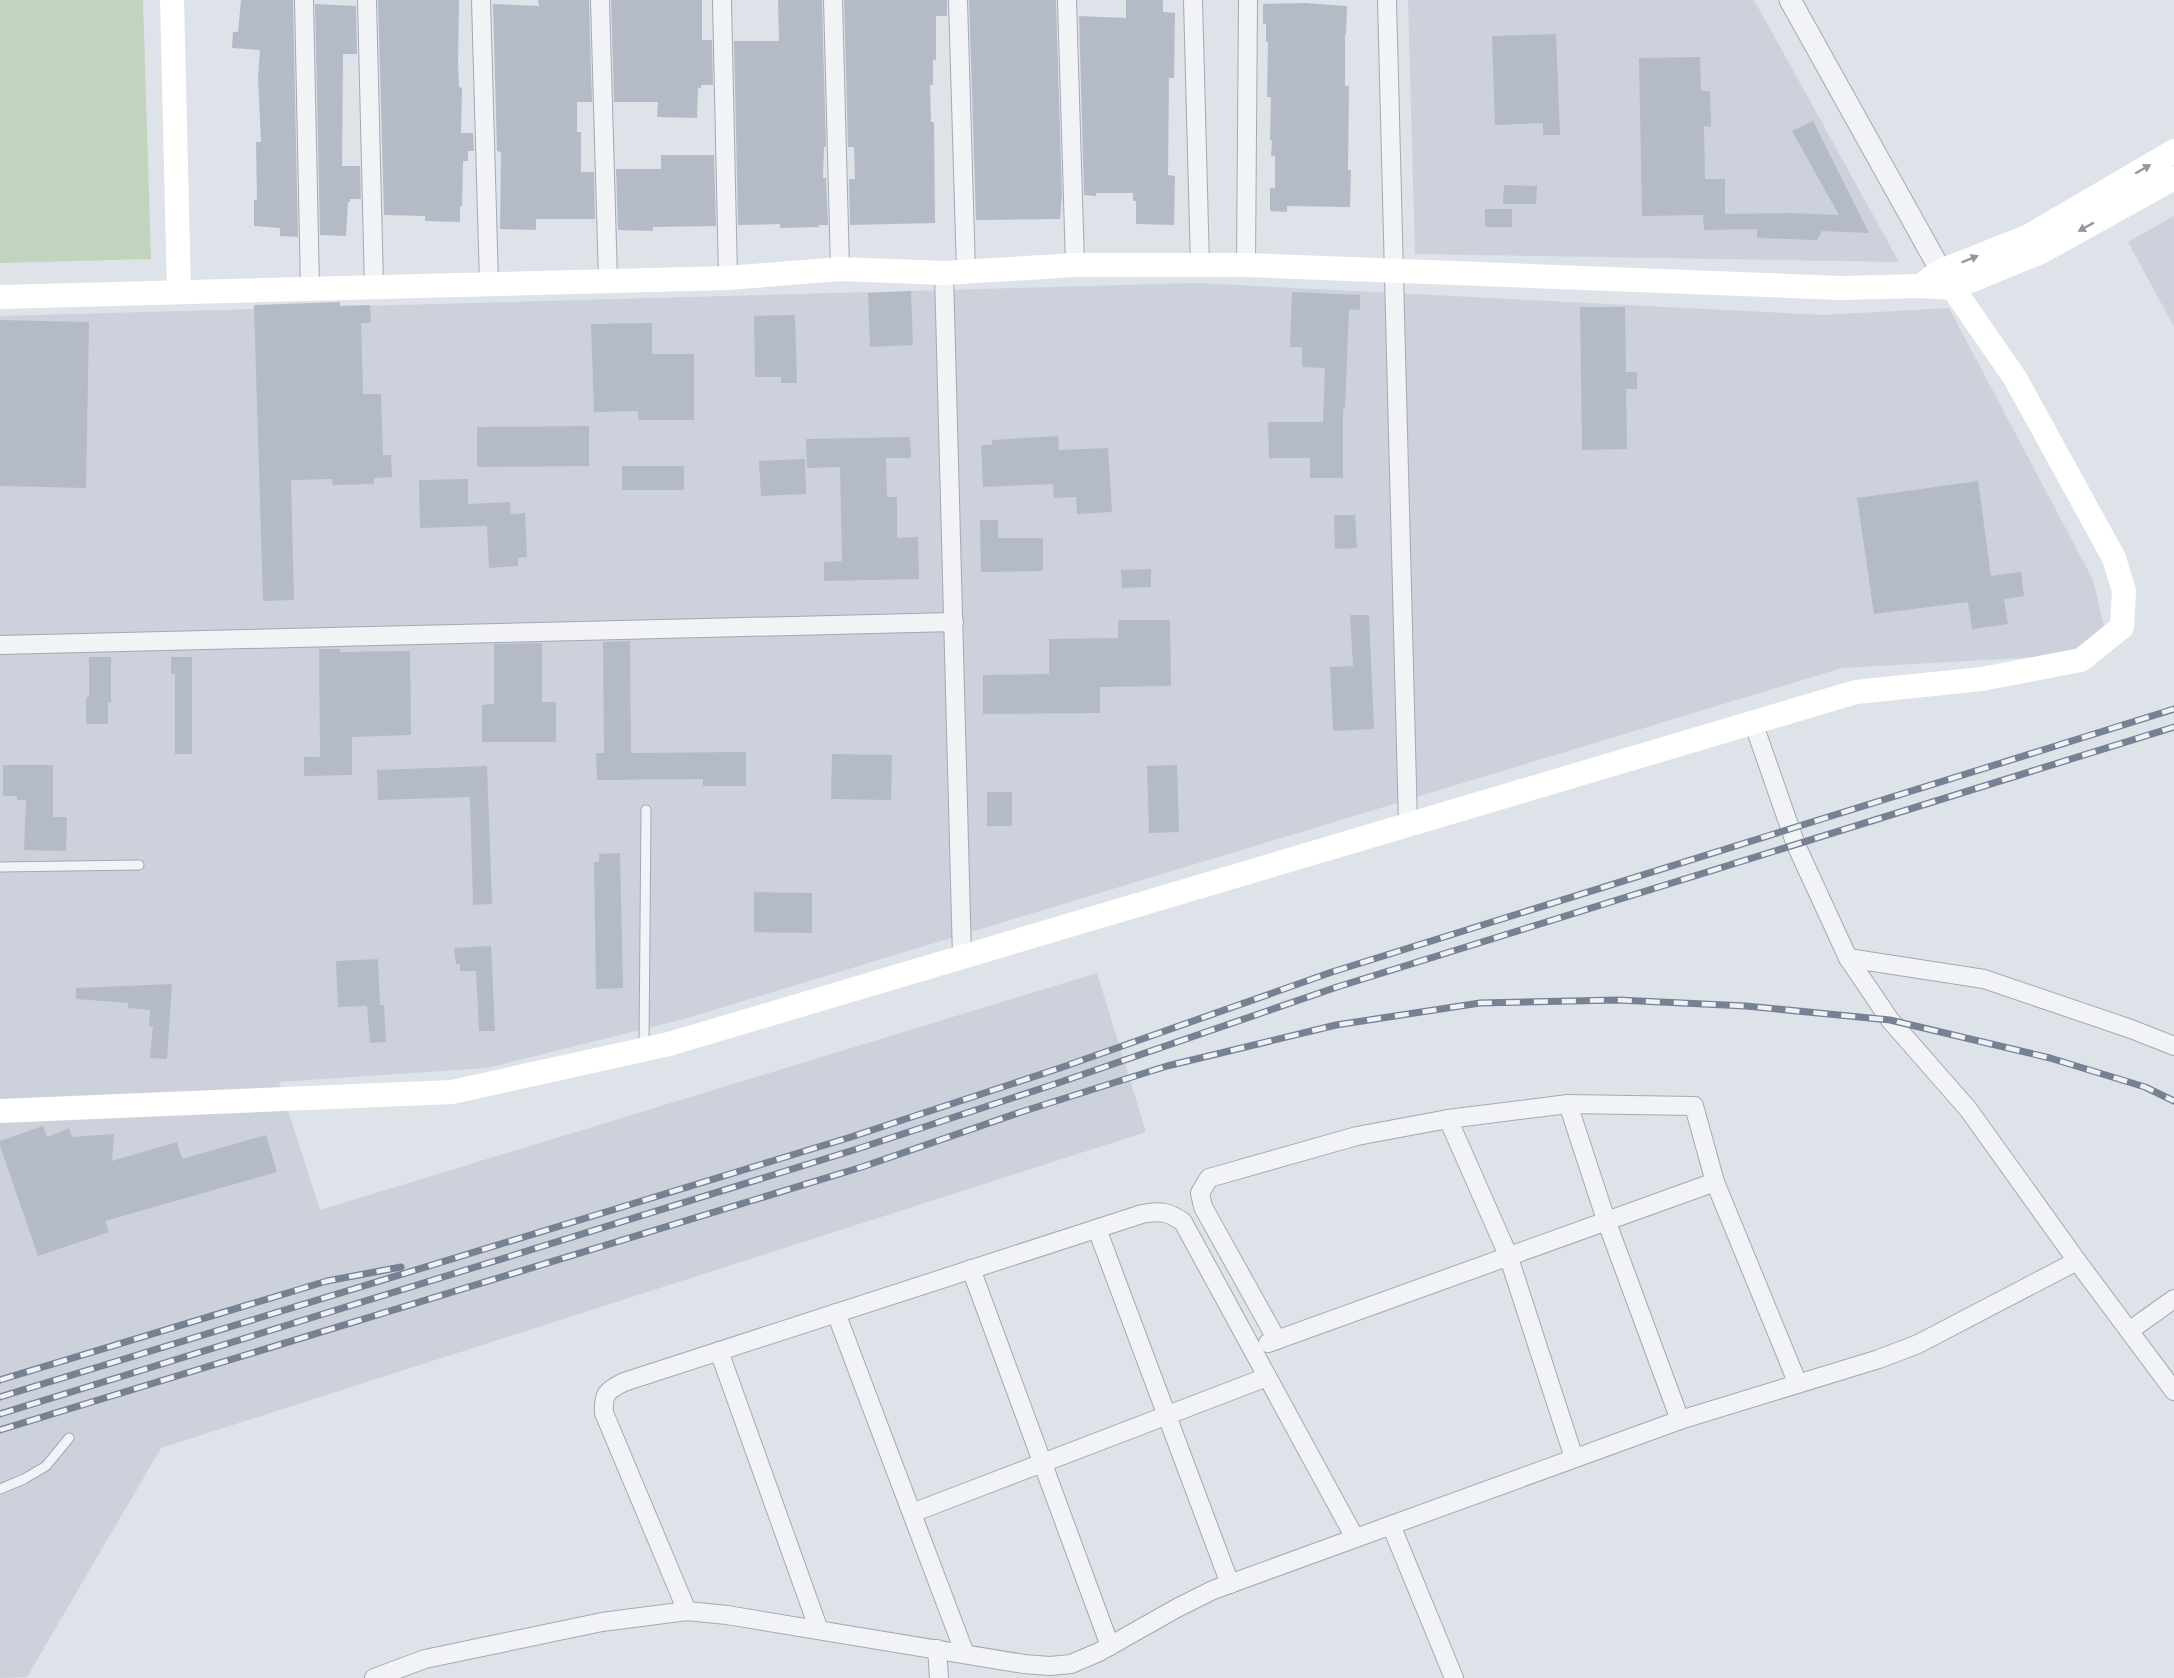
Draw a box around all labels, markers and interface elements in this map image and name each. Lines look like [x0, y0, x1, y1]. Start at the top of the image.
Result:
one-way arrow [2135, 164, 2151, 175]
one-way arrow [2078, 222, 2095, 232]
one-way arrow [1962, 254, 1980, 264]

